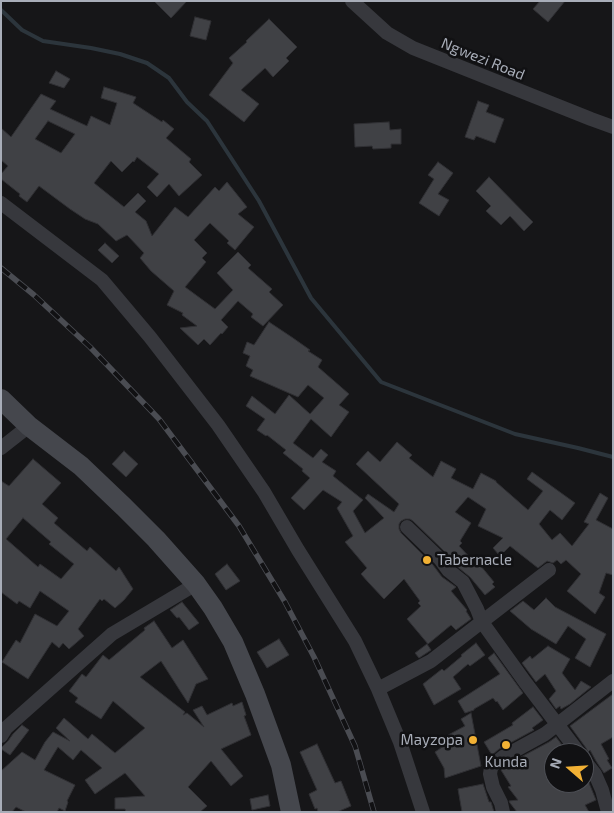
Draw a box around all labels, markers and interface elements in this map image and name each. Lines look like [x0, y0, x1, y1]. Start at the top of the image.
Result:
street label: Ngwezi Road [439, 34, 527, 84]
place label: Tabernacle [437, 551, 512, 569]
marker: Tabernacle [421, 554, 433, 566]
place label: Mayzopa [401, 731, 463, 749]
marker: Mayzopa [467, 734, 479, 746]
marker: Kunda [500, 739, 512, 751]
north arrow [544, 743, 594, 793]
place label: Kunda [485, 753, 527, 771]
text: N [546, 756, 565, 771]

